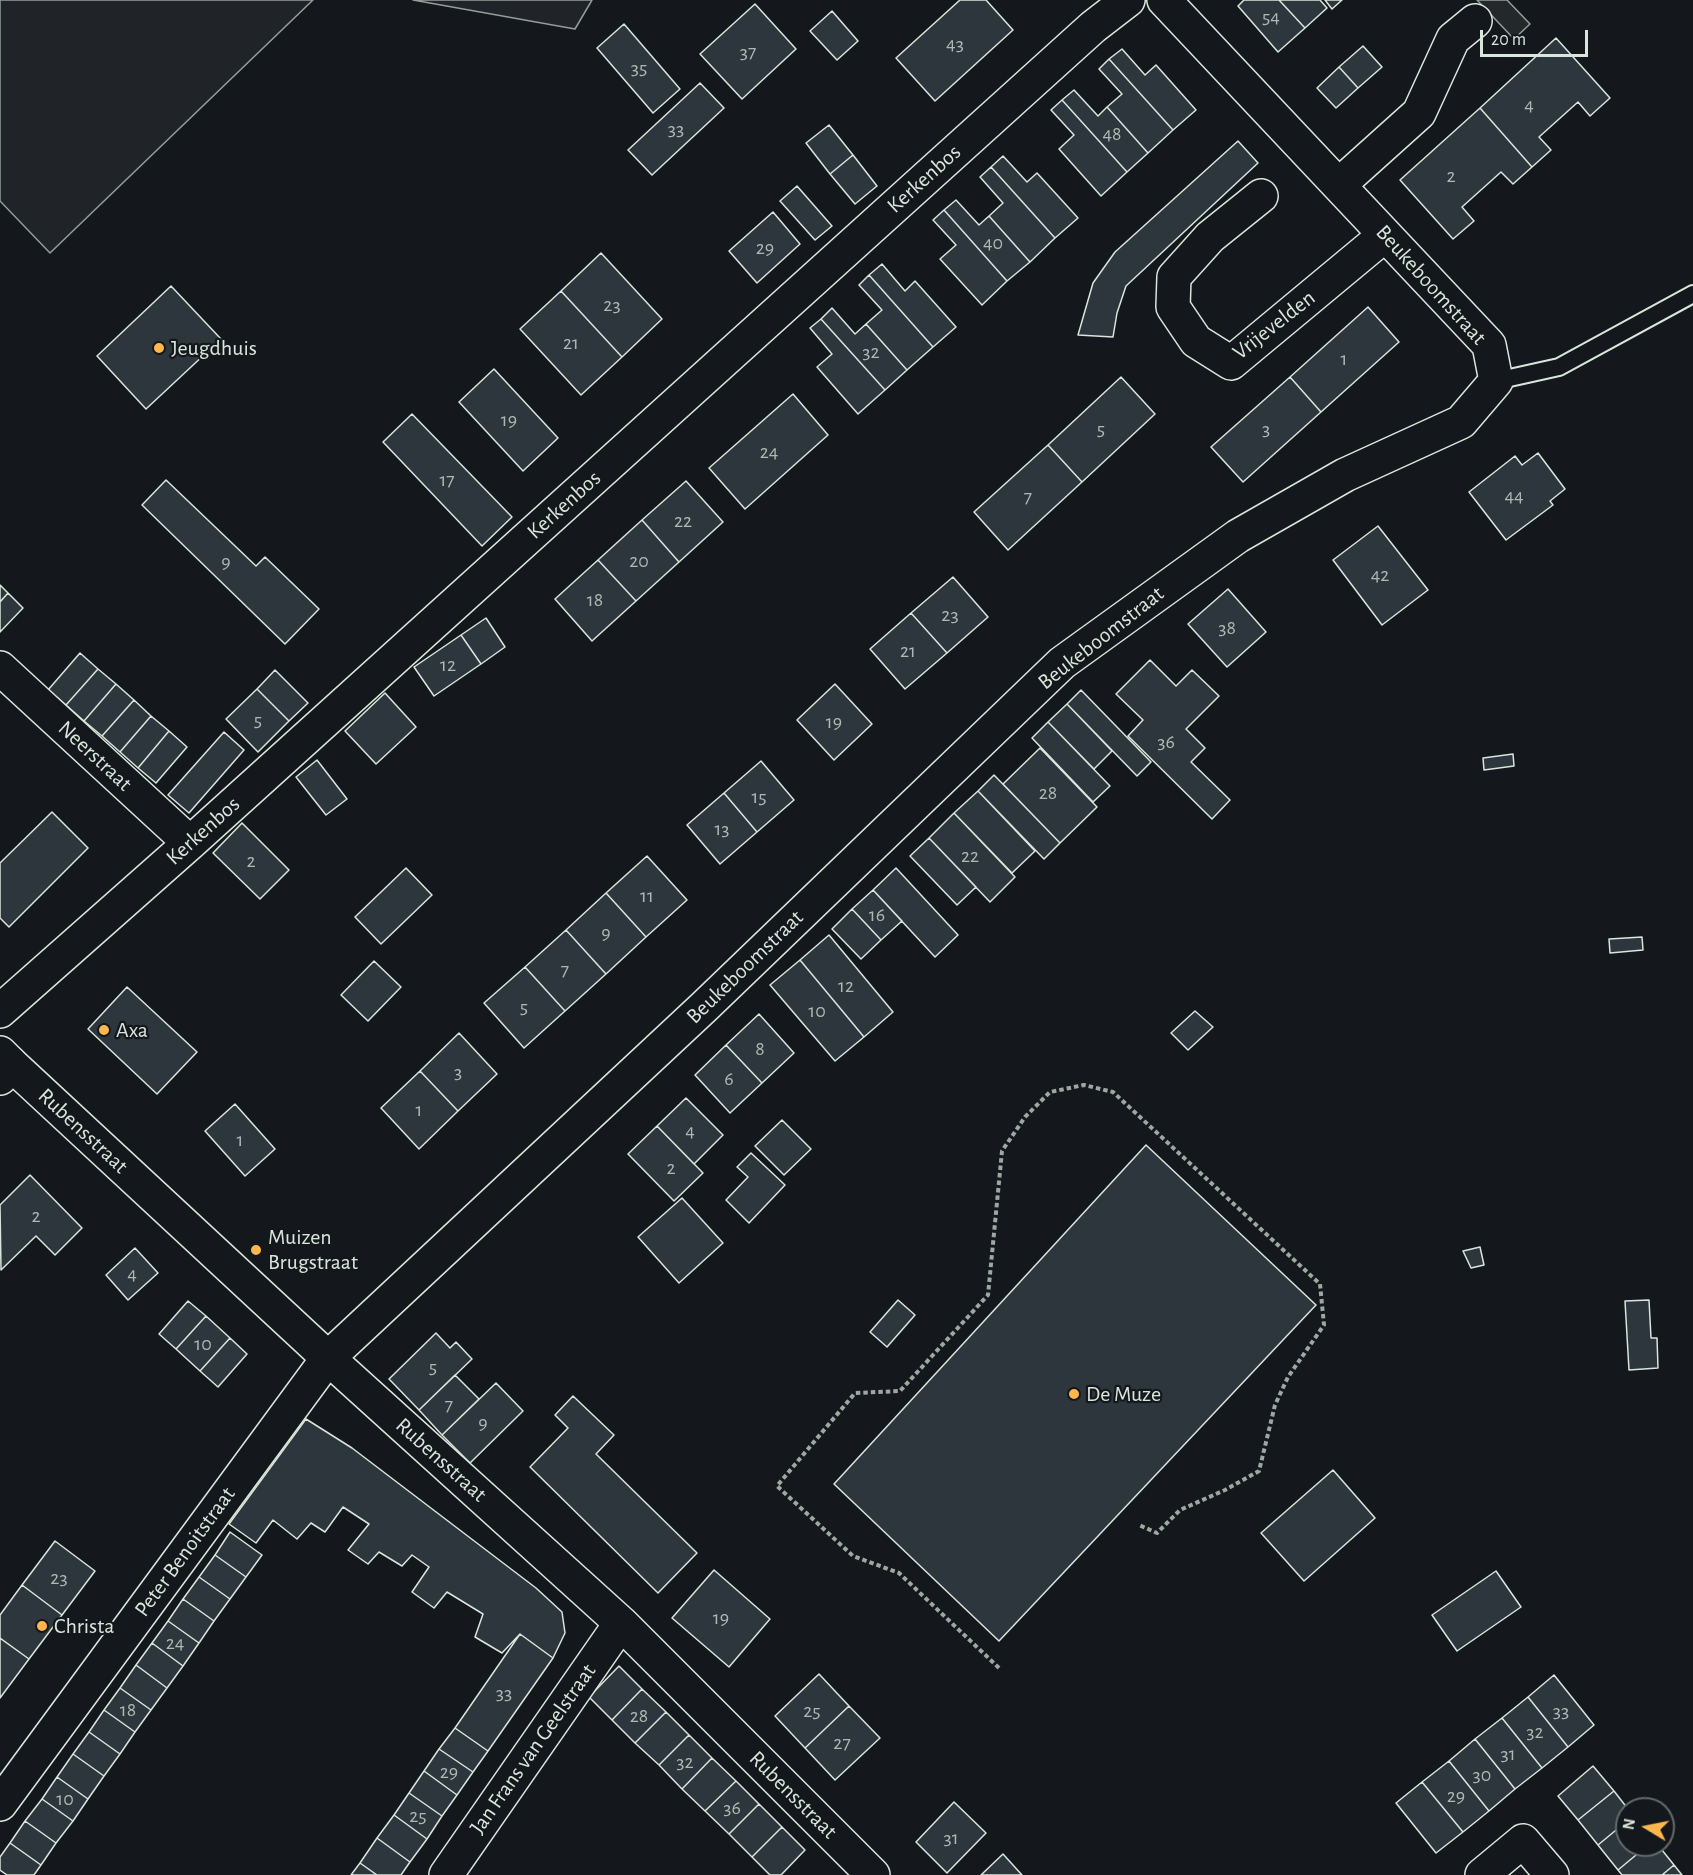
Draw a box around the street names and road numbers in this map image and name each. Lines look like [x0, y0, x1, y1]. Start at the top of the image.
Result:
street label: Kerkenbos [882, 139, 966, 219]
street label: Beukeboomstraat [1370, 220, 1492, 350]
street label: Vrijevelden [1228, 285, 1320, 365]
street label: Kerkenbos [522, 465, 606, 545]
street label: Beukeboomstraat [1033, 581, 1169, 695]
street label: Neerstraat [53, 715, 137, 797]
street label: Kerkenbos [161, 791, 245, 871]
street label: Beukeboomstraat [681, 905, 809, 1029]
street label: Rubensstraat [33, 1083, 133, 1179]
street label: Rubensstraat [390, 1412, 492, 1508]
street label: Peter Benoitstraat [129, 1482, 241, 1622]
street label: Jan Frans van Geelstraat [464, 1659, 602, 1839]
street label: Rubensstraat [744, 1746, 842, 1844]

